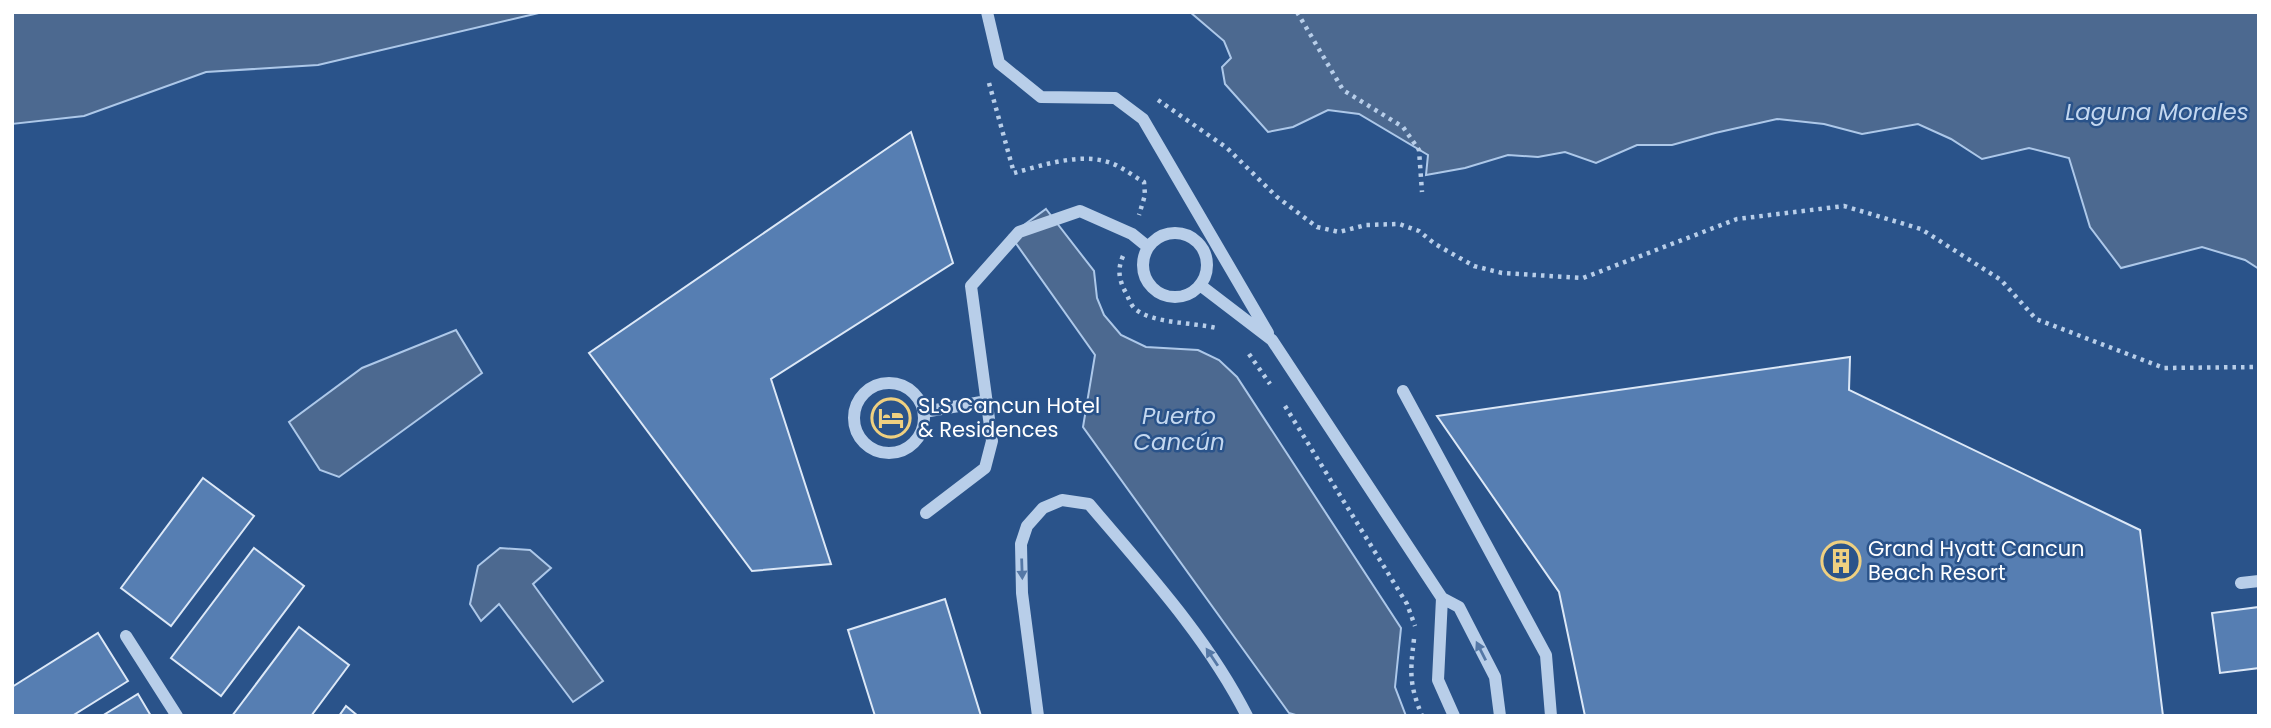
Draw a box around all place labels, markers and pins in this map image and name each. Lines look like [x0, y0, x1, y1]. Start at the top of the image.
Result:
place label: SLS Cancun Hotel & Residences [918, 391, 1100, 444]
hotel icon: SLS Cancun Hotel & Residences [870, 397, 912, 439]
place label: Grand Hyatt Cancun Beach Resort [1868, 534, 2085, 587]
building icon: Grand Hyatt Cancun Beach Resort [1820, 540, 1862, 582]

